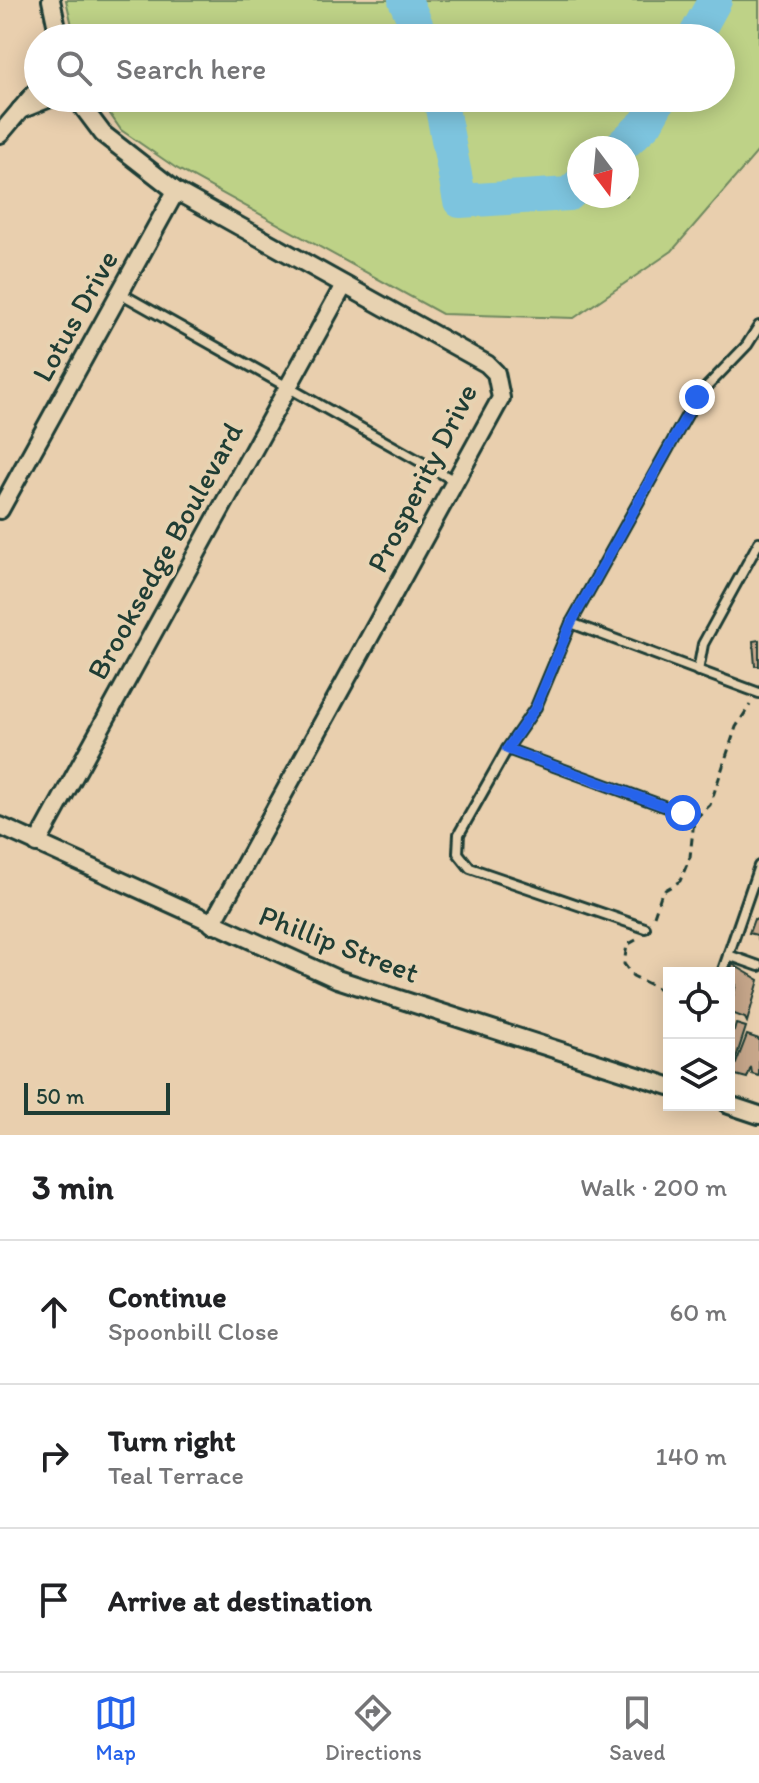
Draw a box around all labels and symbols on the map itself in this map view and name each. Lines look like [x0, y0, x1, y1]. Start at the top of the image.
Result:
north arrow [567, 136, 639, 208]
street label: Lotus Drive [23, 243, 126, 388]
street label: Prosperity Drive [358, 377, 485, 578]
route end [679, 379, 715, 415]
street label: Brooksedge Boulevard [78, 416, 251, 686]
route start [665, 795, 701, 831]
street label: Phillip Street [254, 896, 424, 991]
scale bar [24, 1079, 170, 1115]

